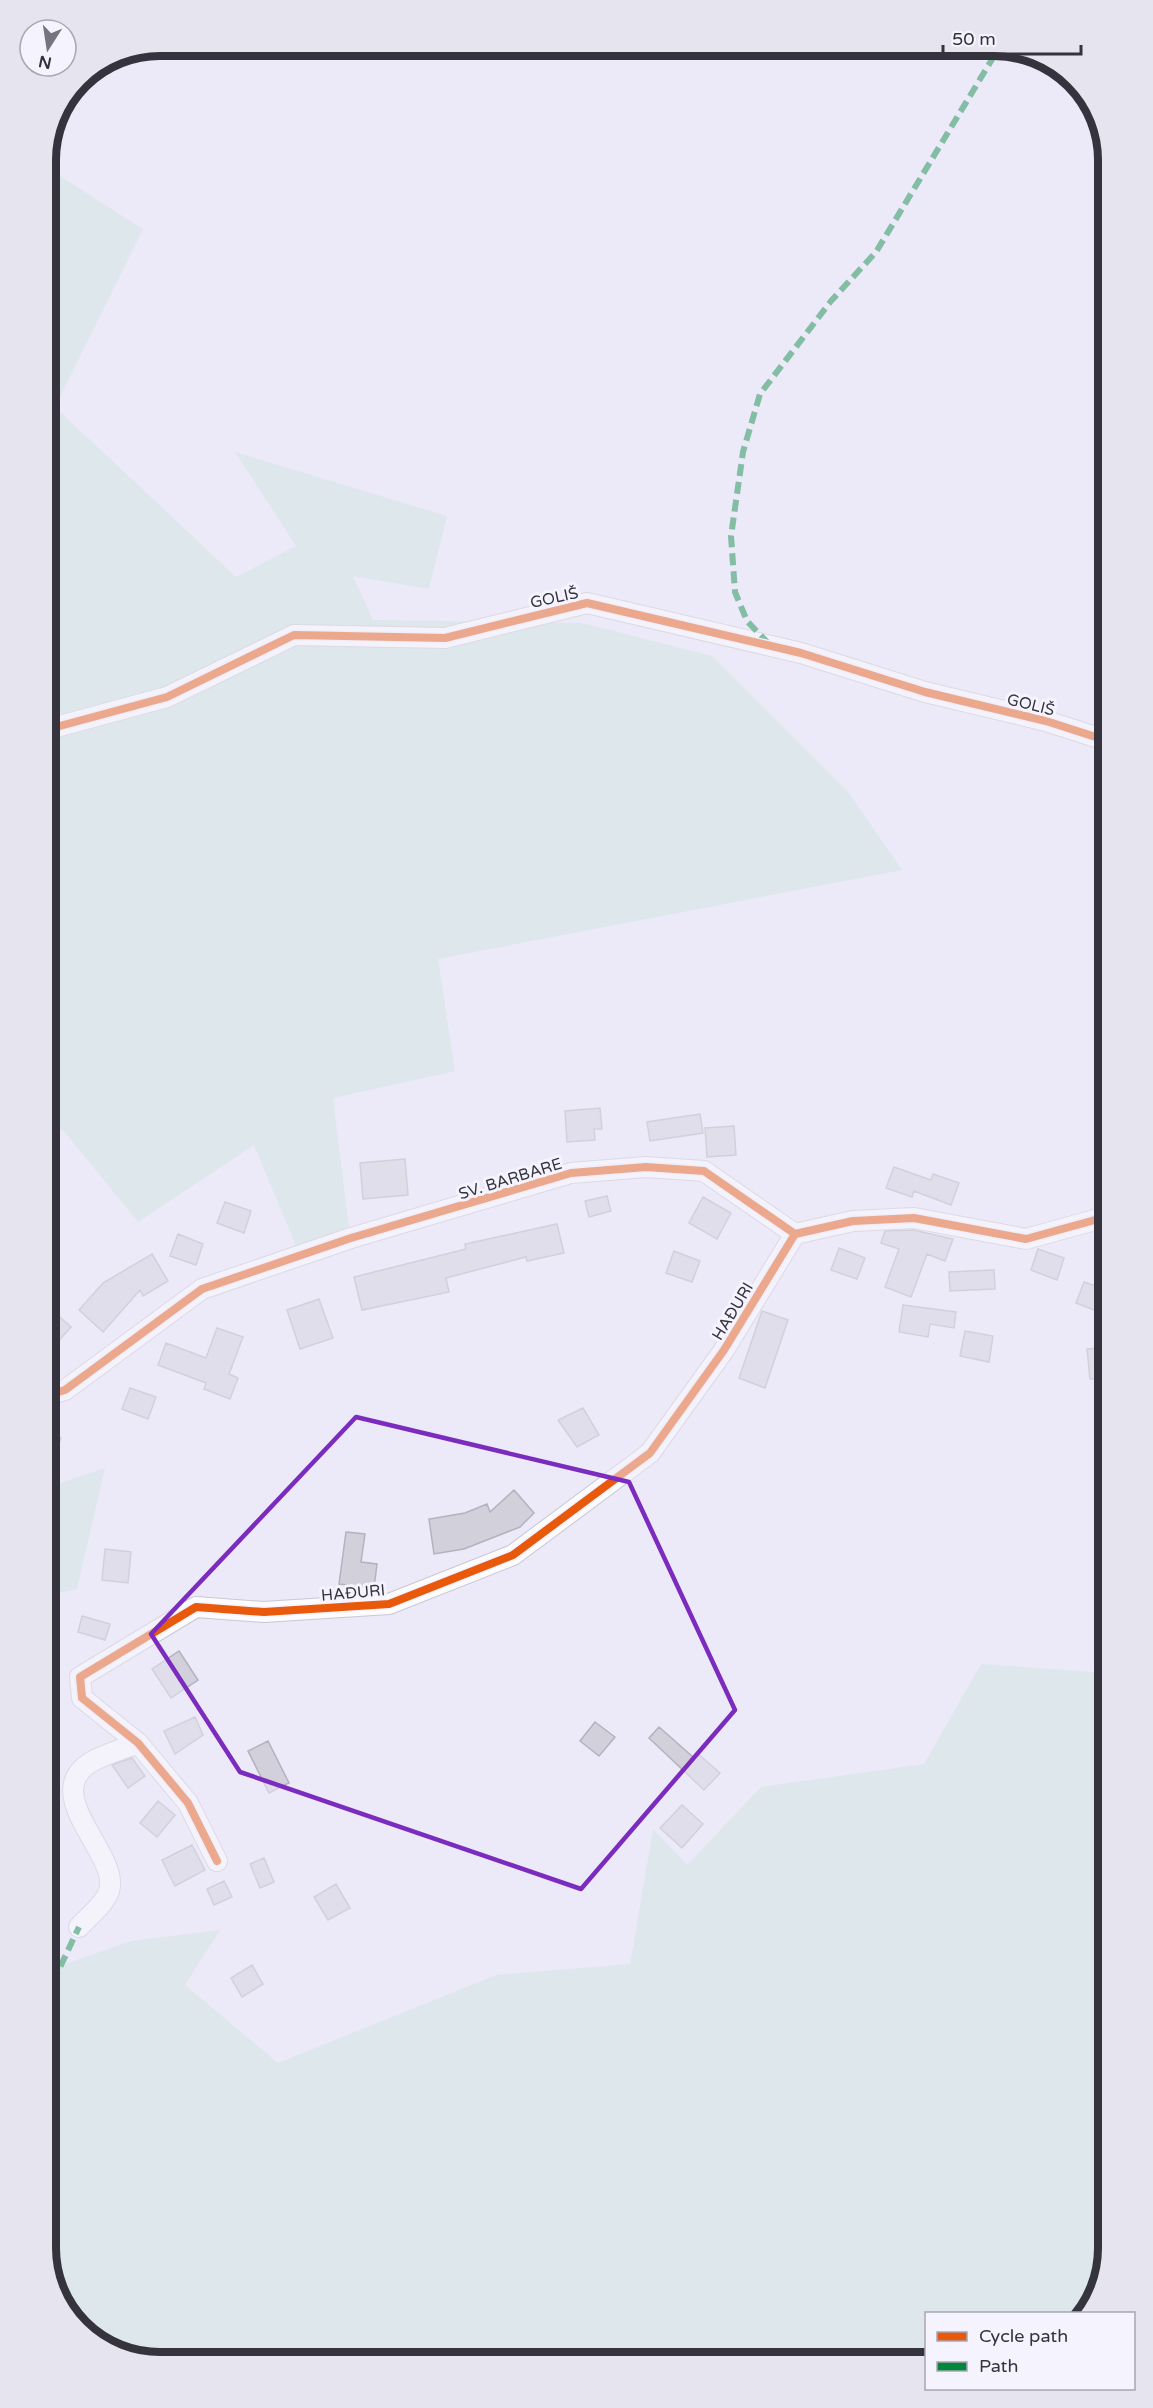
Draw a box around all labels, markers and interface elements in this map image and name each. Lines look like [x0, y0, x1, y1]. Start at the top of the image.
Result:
north arrow [18, 18, 78, 78]
scale bar [943, 18, 1081, 56]
text: 50 m [952, 28, 996, 50]
text: N [37, 51, 53, 73]
street label: GOLIŠ [528, 583, 580, 613]
street label: GOLIŠ [1005, 689, 1057, 721]
street label: SV. BARBARE [456, 1154, 564, 1204]
street label: HAĐURI [708, 1279, 758, 1344]
street label: HAĐURI [320, 1580, 386, 1606]
legend [925, 2312, 1135, 2390]
text: Cycle path [979, 2325, 1068, 2347]
text: Path [979, 2355, 1018, 2377]

